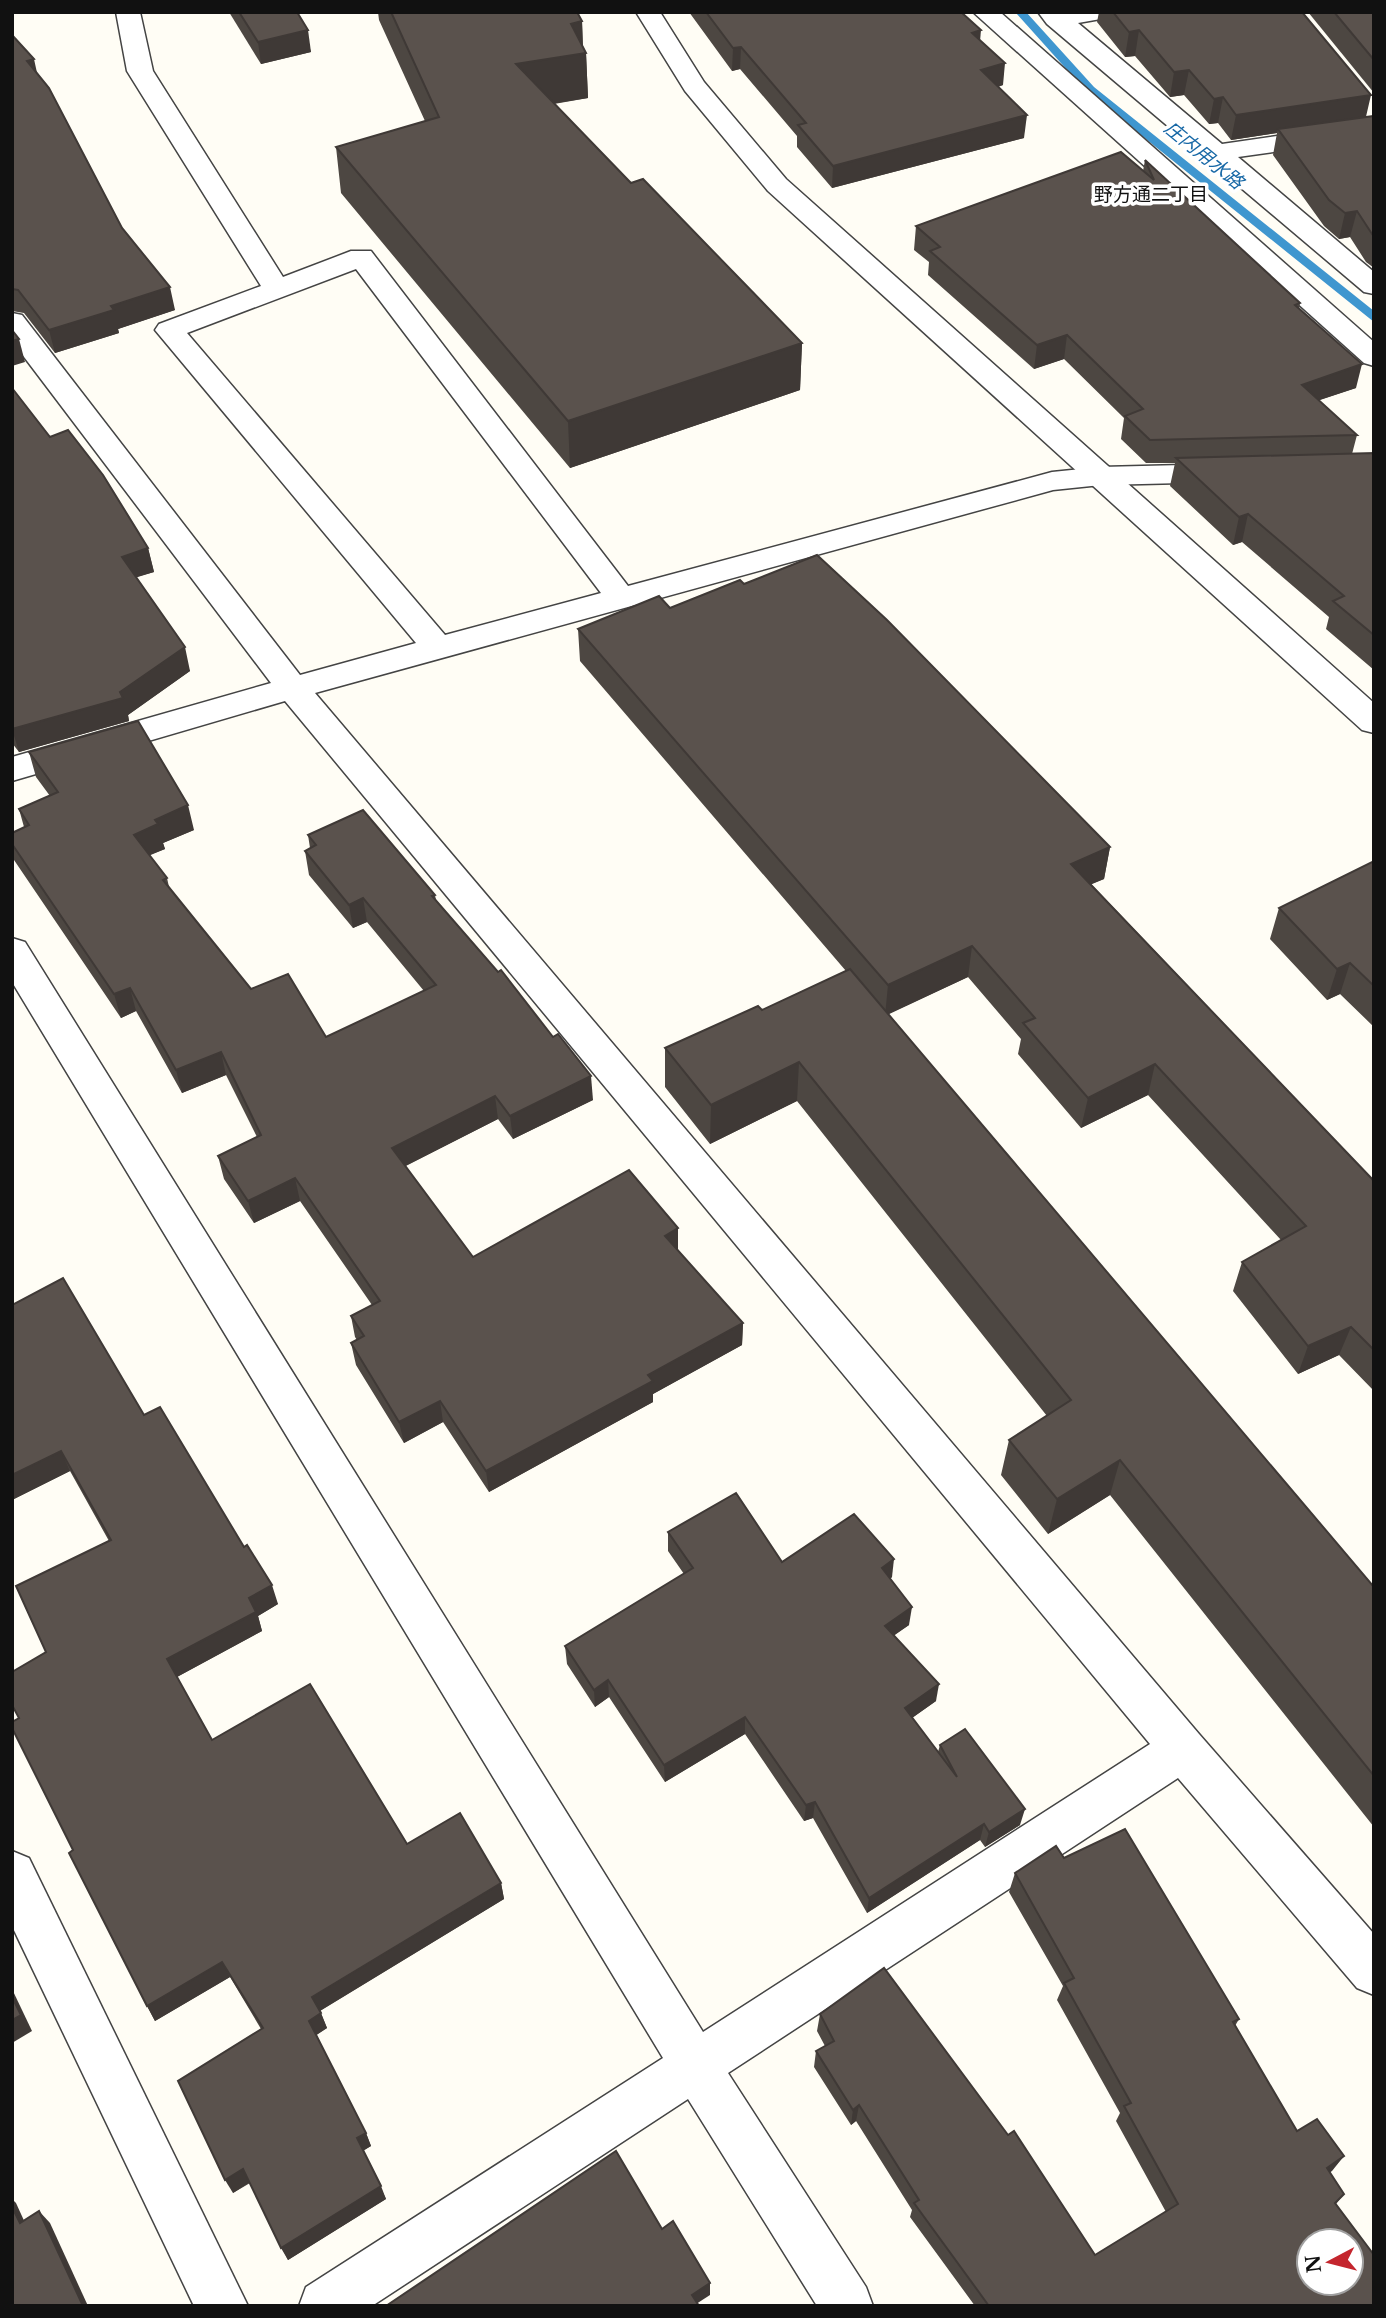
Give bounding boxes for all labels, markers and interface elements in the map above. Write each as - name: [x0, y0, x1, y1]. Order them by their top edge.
- water label: 庄内用水路: [1160, 116, 1250, 195]
- district label: 野方通二丁目: [1094, 183, 1208, 206]
- north arrow: [1295, 2227, 1365, 2297]
- text: N: [1301, 2254, 1326, 2274]

